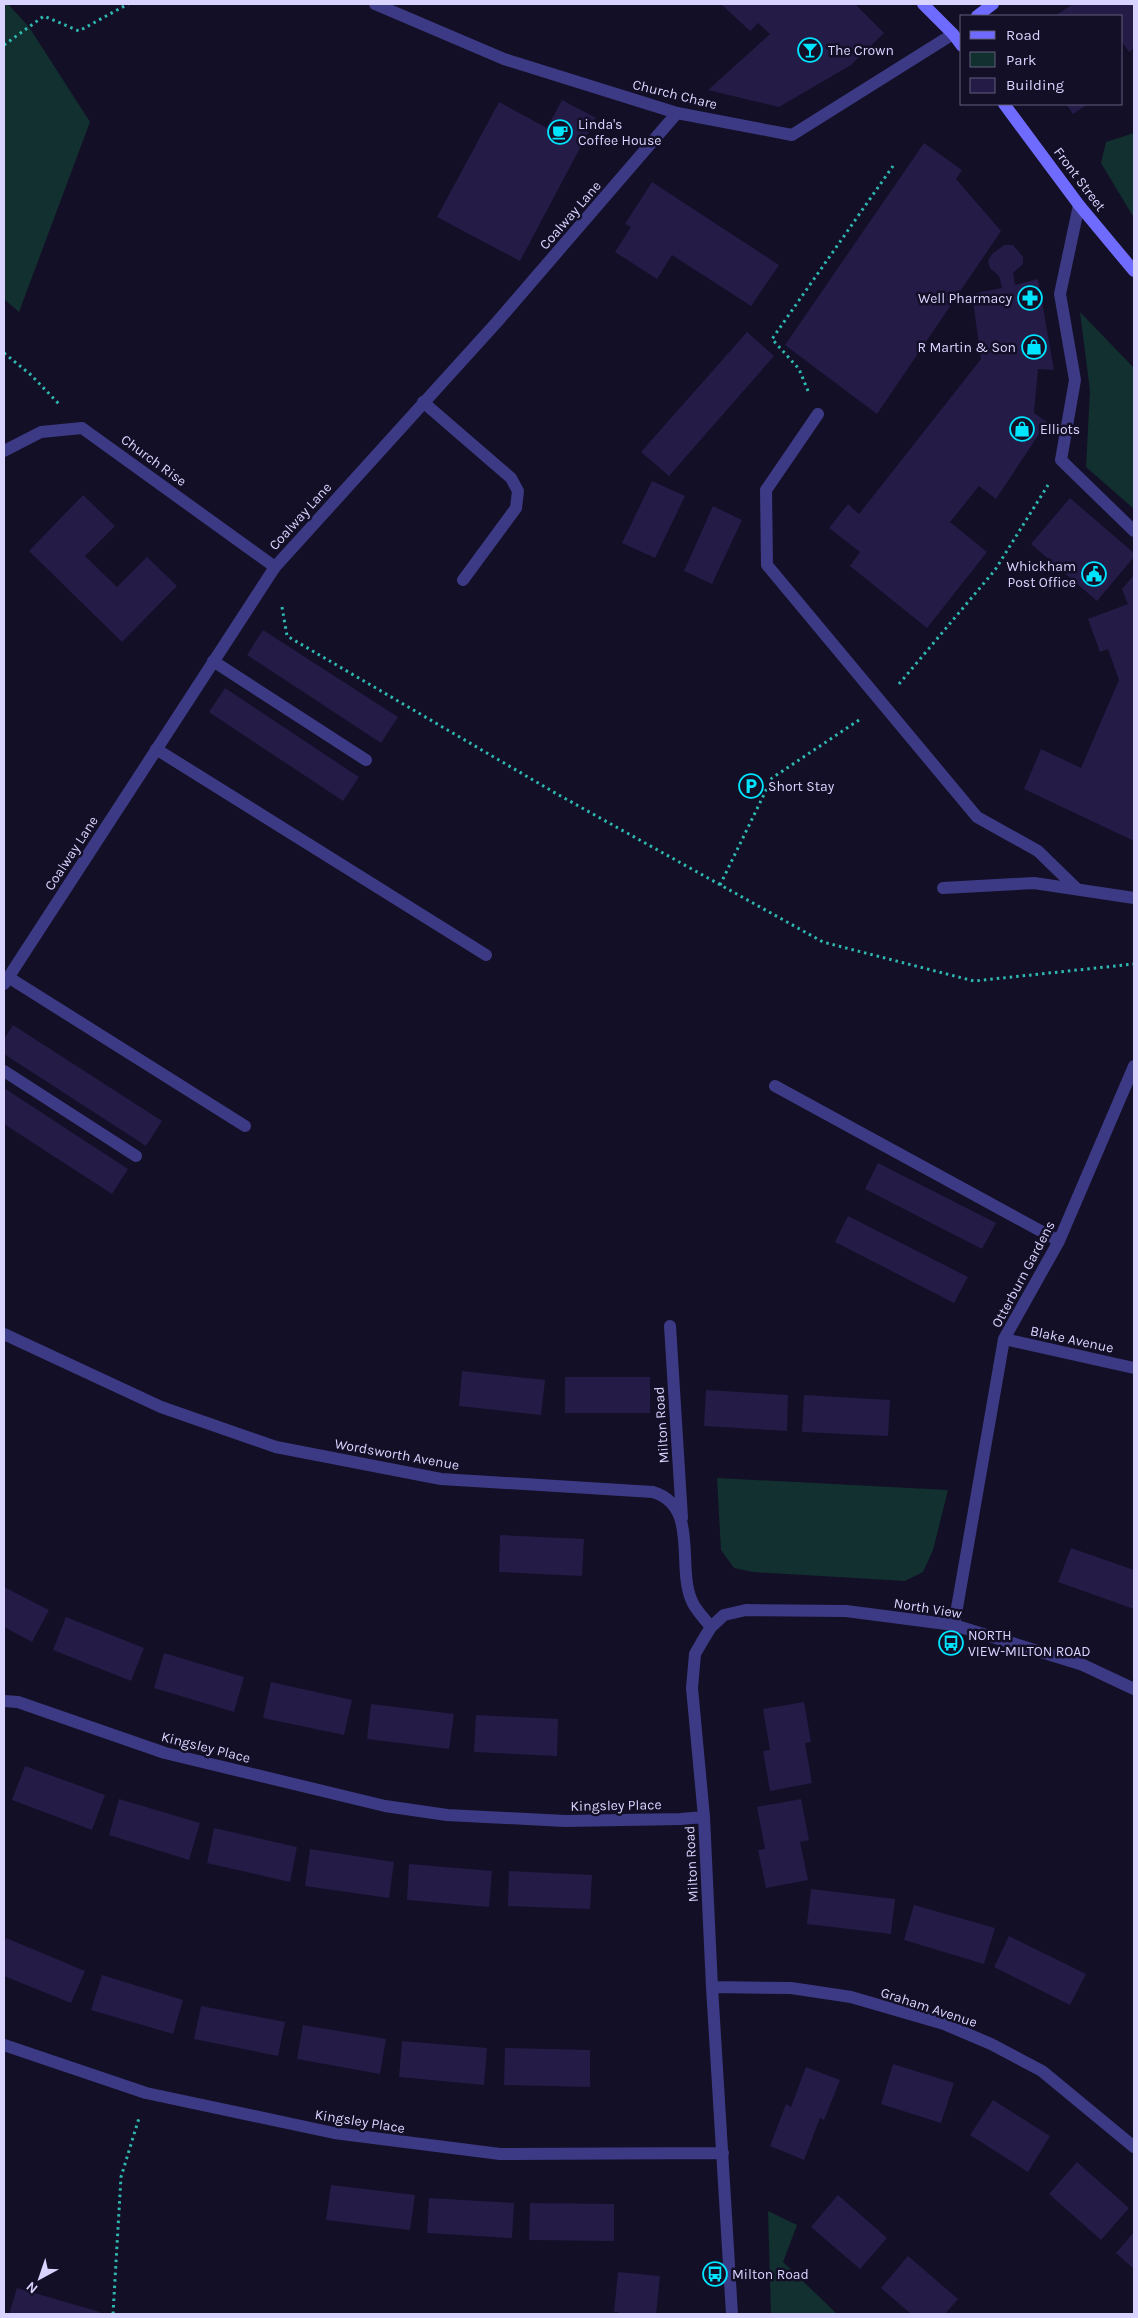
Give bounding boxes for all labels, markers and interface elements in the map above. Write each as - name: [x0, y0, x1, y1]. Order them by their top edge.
- legend: [960, 15, 1123, 105]
- text: Road: [1006, 26, 1041, 44]
- bar icon: The Crown: [797, 37, 823, 63]
- place label: The Crown: [828, 42, 894, 59]
- text: Park: [1006, 51, 1036, 69]
- street label: Church Chare: [631, 76, 719, 113]
- text: Building: [1006, 76, 1064, 94]
- place label: Linda's Coffee House: [578, 116, 662, 149]
- cafe icon: Linda's Coffee House: [547, 119, 573, 145]
- street label: Front Street: [1050, 144, 1109, 215]
- street label: Coalway Lane: [536, 178, 605, 253]
- pharmacy icon: Well Pharmacy: [1017, 285, 1043, 311]
- place label: Well Pharmacy: [918, 290, 1012, 307]
- shop icon: R Martin & Son: [1021, 334, 1047, 360]
- place label: R Martin & Son: [918, 339, 1016, 356]
- shop icon: Elliots: [1009, 416, 1035, 442]
- place label: Elliots: [1040, 421, 1080, 438]
- street label: Church Rise: [118, 431, 190, 490]
- street label: Coalway Lane: [265, 479, 335, 554]
- place label: Whickham Post Office: [1006, 558, 1076, 591]
- public building icon: Whickham Post Office: [1081, 561, 1107, 587]
- parking icon: Short Stay: [738, 773, 764, 799]
- place label: Short Stay: [768, 778, 835, 795]
- street label: Coalway Lane: [41, 813, 102, 894]
- street label: Otterburn Gardens: [988, 1218, 1059, 1331]
- street label: Blake Avenue: [1029, 1322, 1115, 1357]
- street label: Milton Road: [650, 1386, 673, 1464]
- street label: Wordsworth Avenue: [333, 1435, 461, 1474]
- street label: North View: [893, 1595, 963, 1622]
- place label: NORTH VIEW-MILTON ROAD: [968, 1627, 1091, 1660]
- bus stop icon: NORTH VIEW-MILTON ROAD: [938, 1630, 964, 1656]
- street label: Kingsley Place: [160, 1728, 252, 1767]
- street label: Kingsley Place: [570, 1796, 662, 1815]
- street label: Milton Road: [681, 1825, 702, 1903]
- street label: Graham Avenue: [878, 1984, 979, 2031]
- street label: Kingsley Place: [314, 2106, 406, 2137]
- north arrow: [15, 2253, 65, 2303]
- bus stop icon: Milton Road: [702, 2261, 728, 2287]
- place label: Milton Road: [732, 2266, 809, 2283]
- text: N: [23, 2278, 41, 2297]

